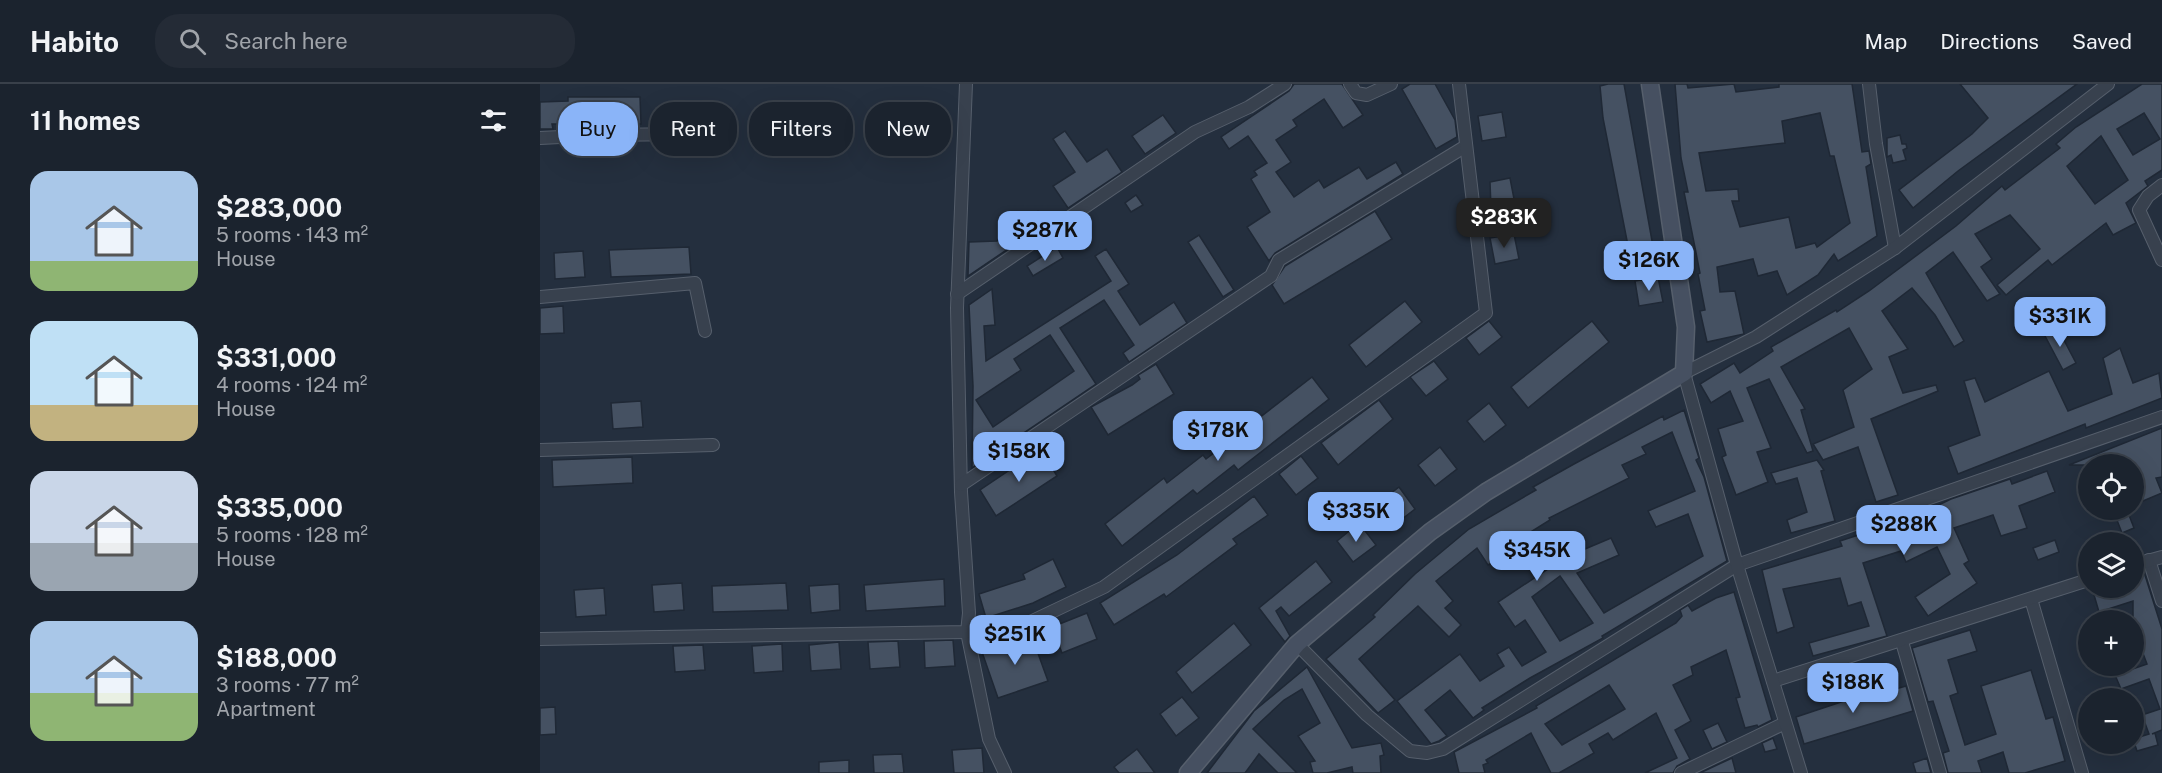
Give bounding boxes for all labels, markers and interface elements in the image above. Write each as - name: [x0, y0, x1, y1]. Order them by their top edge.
- search box: [155, 14, 575, 68]
- text: Habito: [30, 25, 119, 58]
- icon: search: [176, 25, 209, 58]
- text: Search here: [224, 28, 348, 54]
- text: Map: [1865, 29, 1907, 54]
- text: Directions: [1940, 29, 2039, 54]
- text: Saved: [2072, 29, 2132, 54]
- chip: Buy: [558, 102, 638, 156]
- chip: Rent: [650, 102, 737, 156]
- chip: Filters: [749, 102, 853, 156]
- chip: New: [865, 102, 951, 156]
- icon: filters: [477, 104, 510, 137]
- text: 11 homes: [30, 105, 140, 136]
- text: $283,000: [216, 192, 342, 223]
- icon: home: [78, 195, 150, 267]
- pin: $283K: [1462, 198, 1546, 249]
- text: $283K: [1470, 205, 1538, 229]
- pin: $287K: [1003, 211, 1087, 262]
- text: $287K: [1012, 218, 1078, 242]
- text: 5 rooms · 143 m²: [216, 223, 368, 247]
- pin: $126K: [1607, 241, 1691, 292]
- text: House: [216, 247, 276, 271]
- text: $126K: [1618, 248, 1680, 272]
- pin: $331K: [2018, 297, 2102, 348]
- text: $331K: [2028, 304, 2092, 328]
- text: $331,000: [216, 342, 337, 373]
- icon: home: [78, 345, 150, 417]
- text: 4 rooms · 124 m²: [216, 373, 367, 397]
- text: House: [216, 397, 276, 421]
- pin: $178K: [1176, 411, 1260, 462]
- text: $178K: [1187, 418, 1249, 442]
- pin: $158K: [977, 432, 1061, 483]
- text: $158K: [987, 439, 1051, 463]
- map controls: [2078, 454, 2144, 754]
- button: locate: [2078, 454, 2144, 520]
- text: $335,000: [216, 492, 343, 523]
- pin: $335K: [1314, 492, 1398, 543]
- icon: home: [78, 495, 150, 567]
- text: $335K: [1322, 499, 1390, 523]
- pin: $288K: [1862, 505, 1946, 556]
- text: $288K: [1870, 512, 1938, 536]
- text: 5 rooms · 128 m²: [216, 523, 368, 547]
- pin: $345K: [1495, 531, 1579, 582]
- button: layers: [2078, 532, 2144, 598]
- text: $345K: [1503, 538, 1571, 562]
- text: House: [216, 547, 276, 571]
- button: +: [2078, 610, 2144, 676]
- pin: $251K: [973, 615, 1057, 666]
- text: $251K: [984, 622, 1046, 646]
- text: $188,000: [216, 642, 337, 673]
- icon: home: [78, 645, 150, 717]
- pin: $188K: [1811, 663, 1895, 714]
- text: $188K: [1821, 670, 1885, 694]
- text: 3 rooms · 77 m²: [216, 673, 359, 697]
- button: −: [2078, 688, 2144, 754]
- text: Apartment: [216, 697, 316, 721]

